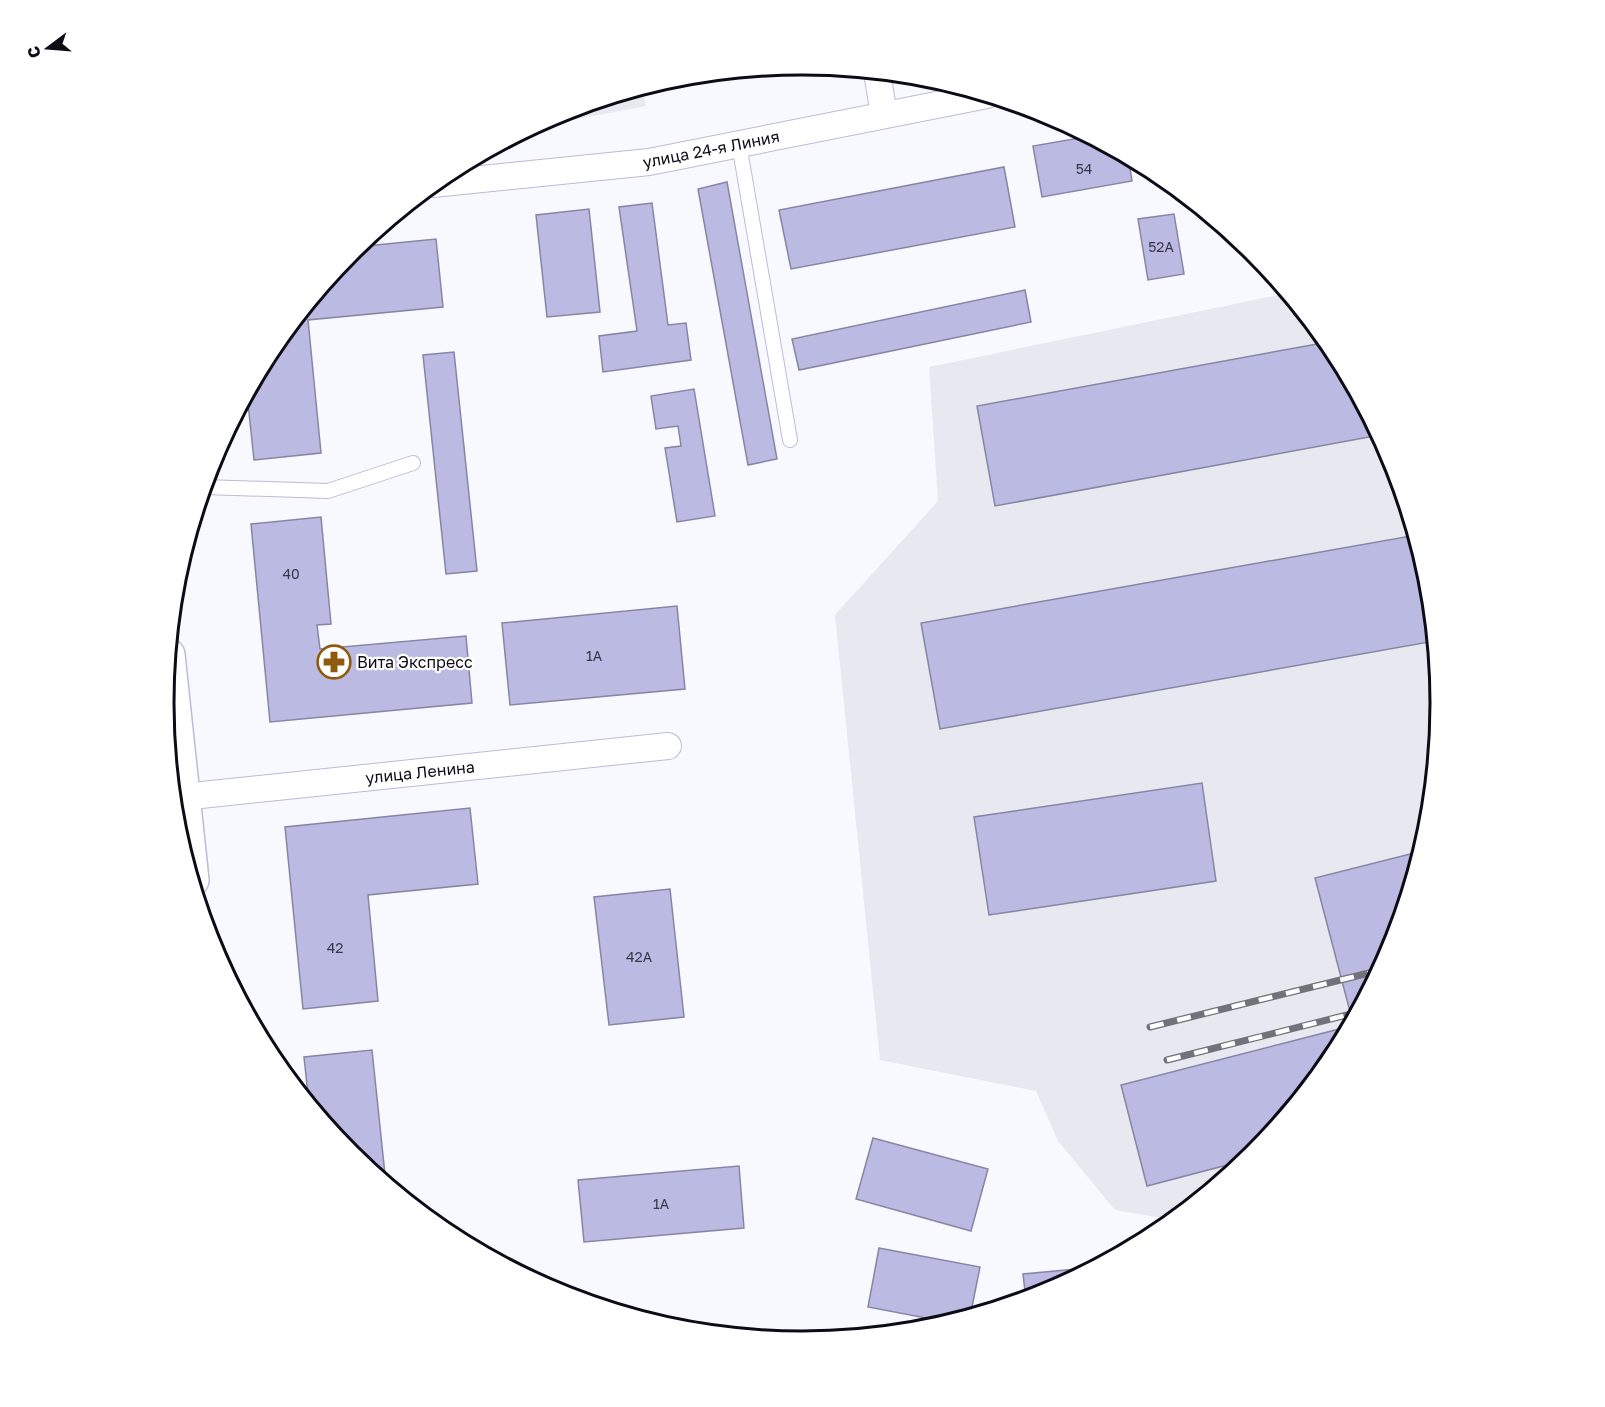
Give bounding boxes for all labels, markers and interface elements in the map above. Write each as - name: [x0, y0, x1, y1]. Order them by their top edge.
- north arrow: [18, 18, 78, 78]
- text: С: [22, 44, 45, 60]
- street label: улица 24-я Линия: [641, 126, 781, 172]
- house number: 54: [1076, 160, 1092, 177]
- house number: 52А: [1148, 238, 1174, 255]
- house number: 40: [282, 565, 300, 582]
- pharmacy icon: Вита Экспресс: [316, 644, 352, 680]
- house number: 1А: [586, 647, 603, 664]
- place label: Вита Экспресс: [357, 652, 473, 672]
- street label: улица Ленина: [364, 756, 476, 788]
- house number: 42: [327, 939, 343, 956]
- house number: 42А: [626, 948, 653, 965]
- house number: 1А: [653, 1195, 670, 1212]

